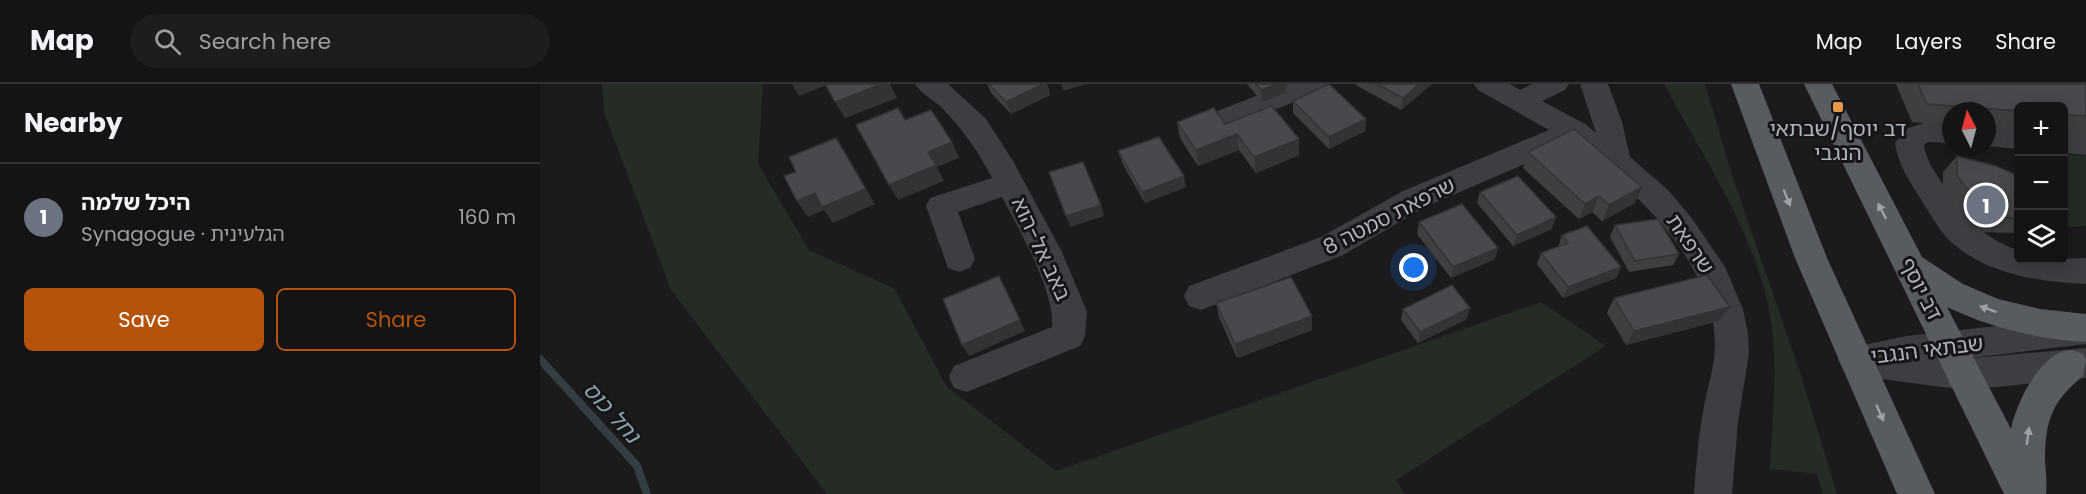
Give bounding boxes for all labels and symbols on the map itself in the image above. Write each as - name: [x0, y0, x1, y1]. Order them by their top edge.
- marker: דב יוסף/שבתאי הנגבי: [1831, 100, 1845, 114]
- north arrow: [1942, 102, 1996, 156]
- place label: דב יוסף/שבתאי הנגבי: [1770, 114, 1906, 167]
- street label: שרפאת סמטה 8: [1318, 170, 1460, 261]
- pin: 1: [1966, 182, 2006, 228]
- one-way arrow: [1782, 189, 1792, 207]
- street label: באב אל-הוא: [1005, 192, 1078, 305]
- one-way arrow: [1877, 203, 1887, 220]
- street label: שרפאת: [1660, 208, 1721, 279]
- your location: [1399, 253, 1428, 282]
- street label: דב יוסף: [1893, 253, 1949, 325]
- one-way arrow: [1979, 303, 1997, 313]
- street label: שבתאי הנגבי: [1869, 328, 1985, 371]
- water label: נחל כוס: [576, 375, 649, 451]
- one-way arrow: [1875, 404, 1884, 421]
- one-way arrow: [2023, 426, 2032, 445]

